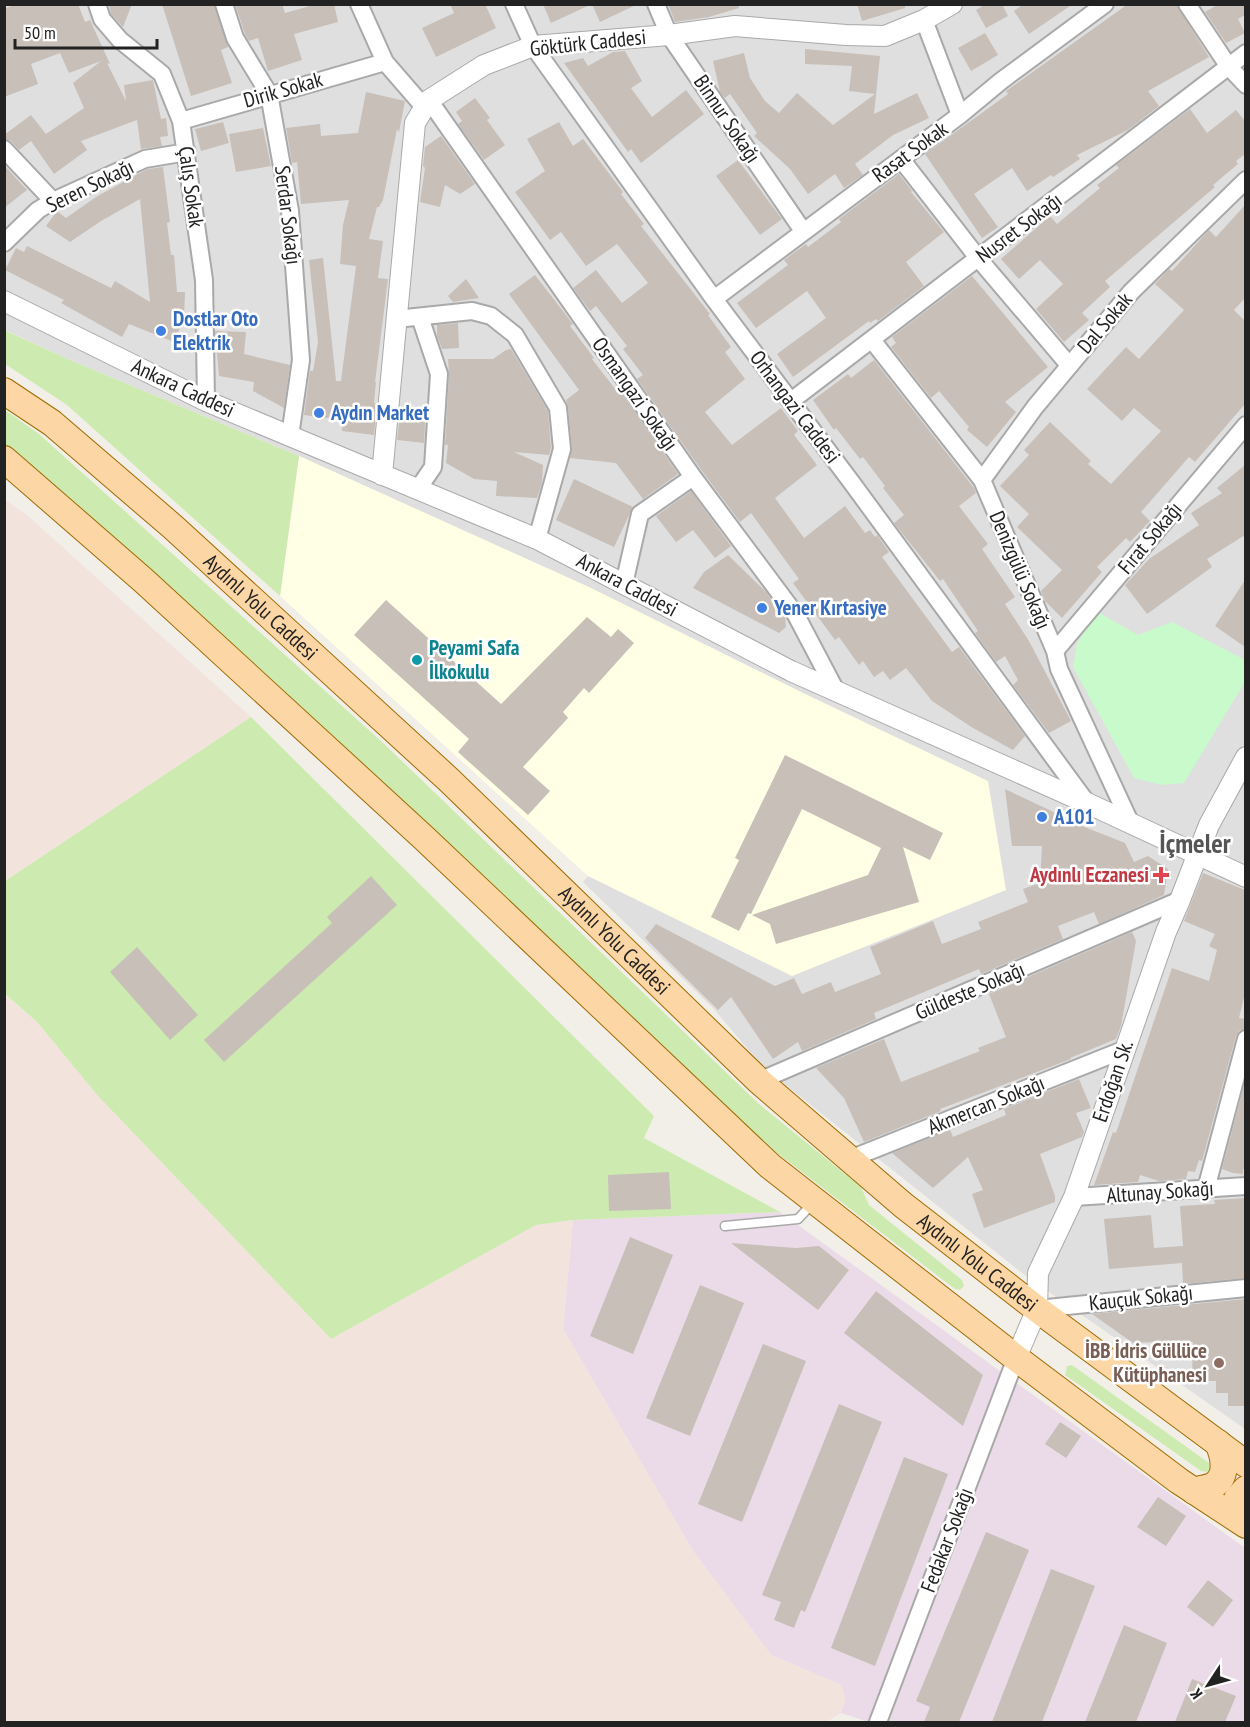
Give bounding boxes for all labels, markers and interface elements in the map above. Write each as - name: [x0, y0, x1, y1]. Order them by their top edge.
- scale bar: [15, 12, 158, 50]
- text: 50 m: [24, 21, 56, 44]
- street label: Göktürk Caddesi: [529, 23, 647, 62]
- street label: Dirik Sokak: [240, 65, 325, 114]
- street label: Binnur Sokağı: [688, 70, 767, 168]
- street label: Rasat Sokak: [867, 115, 953, 188]
- street label: Çalış Sokak: [172, 145, 211, 229]
- street label: Seren Sokağı: [42, 153, 138, 218]
- street label: Serdar Sokağı: [269, 164, 308, 266]
- street label: Nusret Sokağı: [970, 187, 1067, 269]
- street label: Dal Sokak: [1071, 287, 1138, 359]
- place label: Dostlar Oto Elektrik: [173, 305, 258, 356]
- marker: Dostlar Oto Elektrik: [154, 324, 168, 338]
- street label: Osmangazi Sokağı: [586, 332, 684, 456]
- street label: Orhangazi Caddesi: [744, 345, 847, 469]
- street label: Ankara Caddesi: [127, 352, 239, 423]
- place label: Aydın Market: [330, 399, 429, 426]
- marker: Aydın Market: [312, 406, 326, 420]
- street label: Fırat Sokağı: [1112, 496, 1188, 579]
- street label: Denizgülü Sokağı: [983, 507, 1057, 633]
- street label: Ankara Caddesi: [572, 547, 682, 622]
- street label: Aydınlı Yolu Caddesi: [198, 548, 324, 666]
- place label: Yener Kırtasiye: [773, 594, 887, 621]
- marker: Yener Kırtasiye: [755, 601, 769, 615]
- place label: Peyami Safa İlkokulu: [429, 634, 520, 685]
- marker: Peyami Safa İlkokulu: [410, 653, 424, 667]
- place label: A101: [1053, 803, 1095, 830]
- marker: A101: [1035, 810, 1049, 824]
- district label: İçmeler: [1159, 826, 1231, 860]
- place label: Aydınlı Eczanesi: [1029, 861, 1149, 888]
- marker: Aydınlı Eczanesi: [1154, 868, 1168, 882]
- street label: Aydınlı Yolu Caddesi: [553, 880, 676, 1000]
- street label: Güldeste Sokağı: [911, 955, 1029, 1026]
- street label: Erdoğan Sk.: [1086, 1036, 1139, 1125]
- street label: Akmercan Sokağı: [923, 1069, 1048, 1140]
- street label: Altunay Sokağı: [1105, 1174, 1214, 1209]
- street label: Aydınlı Yolu Caddesi: [912, 1207, 1043, 1318]
- street label: Kauçuk Sokağı: [1088, 1279, 1194, 1316]
- place label: İBB İdris Güllüce Kütüphanesi: [1085, 1337, 1207, 1388]
- marker: İBB İdris Güllüce Kütüphanesi: [1212, 1356, 1226, 1370]
- street label: Fedakar Sokağı: [914, 1484, 979, 1596]
- north arrow: [1178, 1655, 1238, 1715]
- text: K: [1185, 1684, 1206, 1703]

